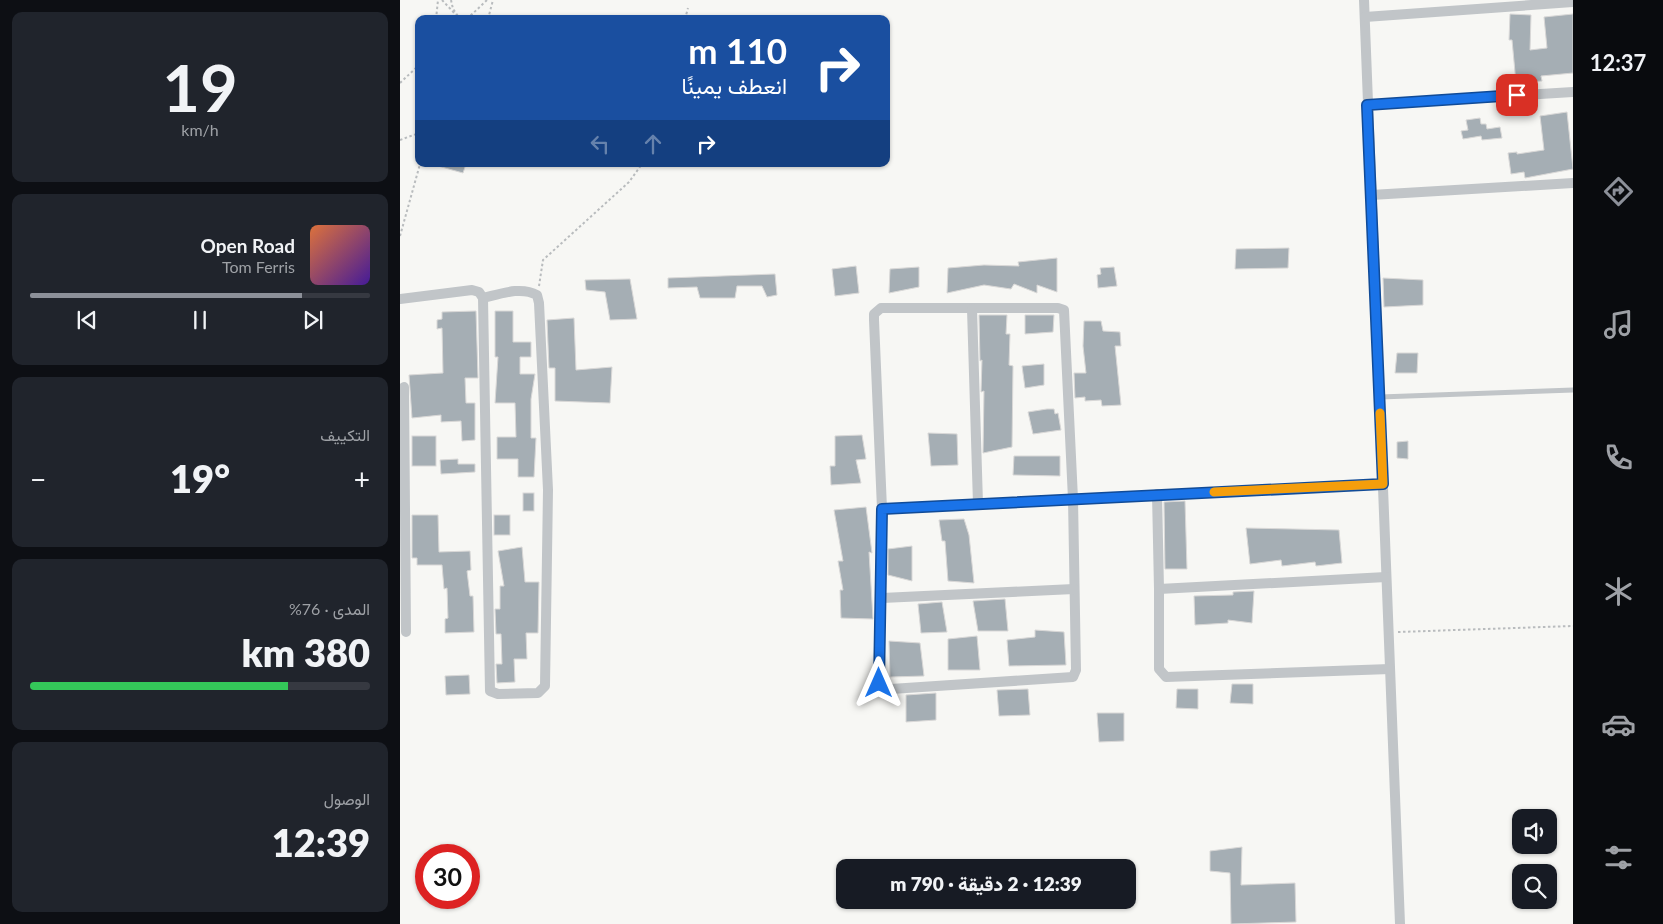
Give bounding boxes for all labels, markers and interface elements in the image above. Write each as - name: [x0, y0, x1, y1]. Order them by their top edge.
- text: 110 m: [688, 29, 787, 71]
- icon: right: [805, 35, 870, 100]
- text: 19: [162, 48, 238, 126]
- text: 12:37: [1590, 49, 1646, 76]
- text: انعطف يمينًا: [681, 72, 787, 99]
- pin: [1496, 74, 1538, 116]
- icon: arrive: [1503, 81, 1531, 109]
- text: km/h: [181, 120, 219, 139]
- icon: left: [586, 130, 614, 158]
- icon: ahead: [639, 130, 667, 158]
- icon: right: [692, 130, 720, 158]
- icon: directions: [1601, 174, 1636, 209]
- text: Open Road: [201, 234, 295, 257]
- text: Tom Ferris: [222, 257, 295, 276]
- icon: previous: [73, 306, 101, 334]
- icon: pause: [186, 306, 214, 334]
- icon: next: [299, 306, 327, 334]
- icon: music: [1601, 307, 1636, 342]
- text: التكييف: [320, 425, 370, 444]
- icon: phone: [1601, 440, 1636, 475]
- text: 19°: [170, 455, 230, 501]
- text: −: [30, 462, 46, 496]
- text: +: [354, 462, 370, 496]
- icon: climate: [1601, 574, 1636, 609]
- text: المدى · 76%: [289, 599, 370, 618]
- text: 380 km: [242, 629, 370, 675]
- position arrow: [852, 656, 904, 708]
- icon: car: [1601, 707, 1636, 742]
- text: الوصول: [324, 789, 370, 808]
- map controls: [1512, 809, 1557, 909]
- button: sound: [1512, 809, 1557, 854]
- text: 12:39: [272, 819, 370, 865]
- icon: filters: [1601, 840, 1636, 875]
- speed limit sign: 30: [415, 844, 480, 909]
- button: search: [1512, 864, 1557, 909]
- text: 12:39 · 2 دقيقة · 790 m: [890, 872, 1082, 895]

